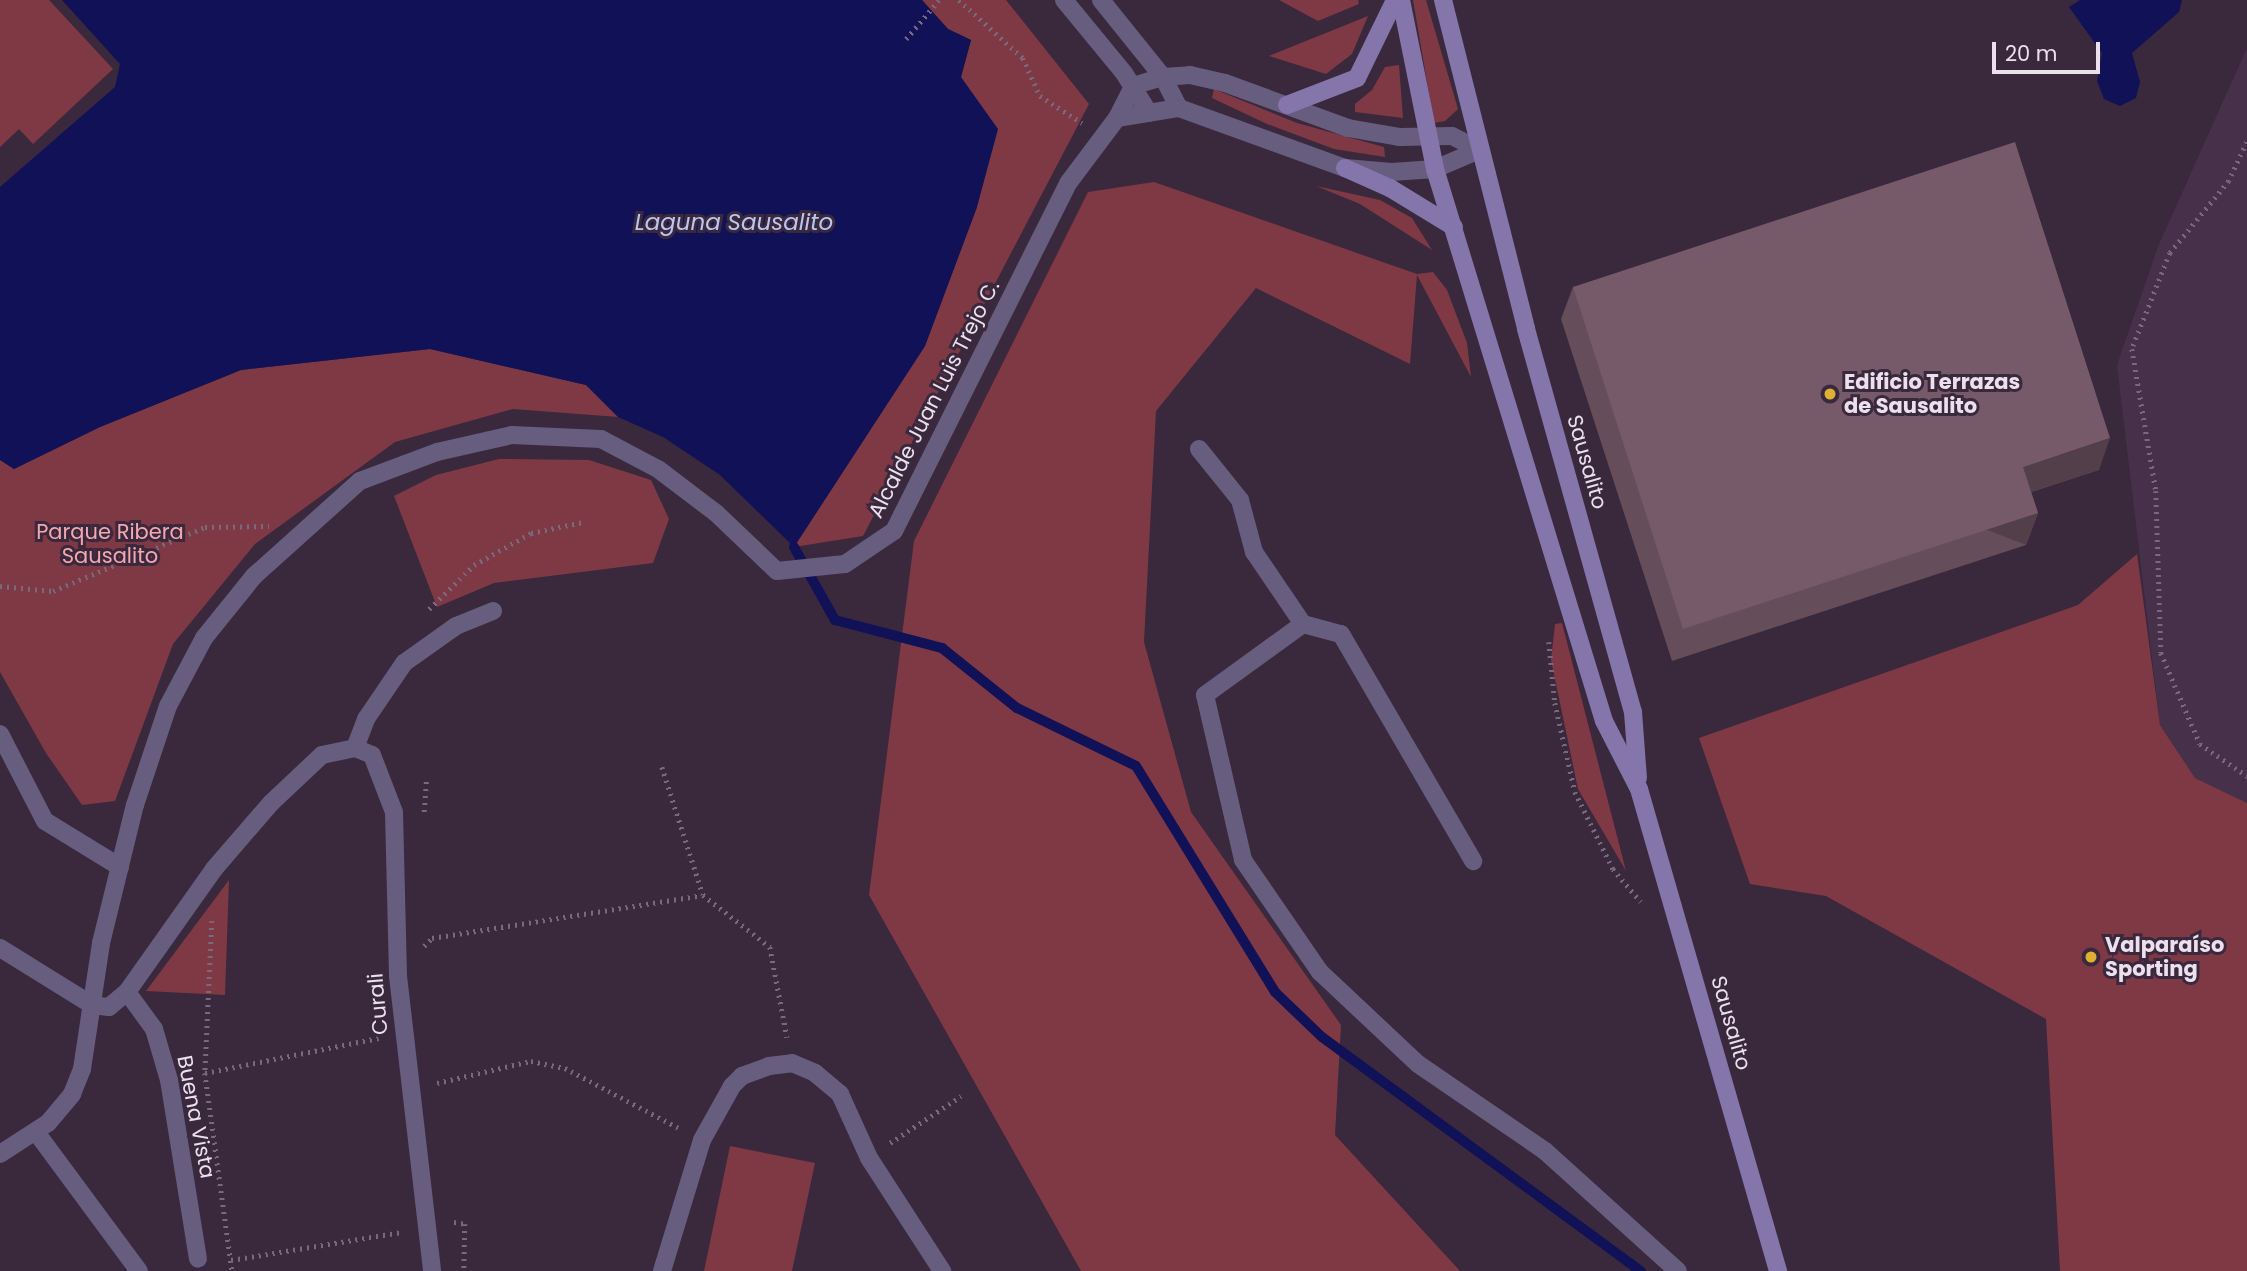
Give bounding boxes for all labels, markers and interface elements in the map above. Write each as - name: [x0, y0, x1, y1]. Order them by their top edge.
- scale bar: [1995, 28, 2104, 72]
- text: 20 m: [2005, 39, 2058, 68]
- water label: Laguna Sausalito: [635, 208, 833, 236]
- street label: Alcalde Juan Luis Trejo C.: [863, 276, 1005, 522]
- place label: Edificio Terrazas de Sausalito: [1844, 369, 2020, 419]
- marker: Edificio Terrazas de Sausalito: [1822, 386, 1838, 402]
- street label: Sausalito: [1562, 412, 1612, 512]
- park label: Parque Ribera Sausalito: [36, 519, 184, 569]
- place label: Valparaíso Sporting: [2105, 932, 2224, 982]
- marker: Valparaíso Sporting: [2083, 949, 2099, 965]
- street label: Curali: [363, 972, 393, 1036]
- street label: Sausalito: [1706, 973, 1756, 1073]
- street label: Buena Vista: [172, 1053, 220, 1181]

